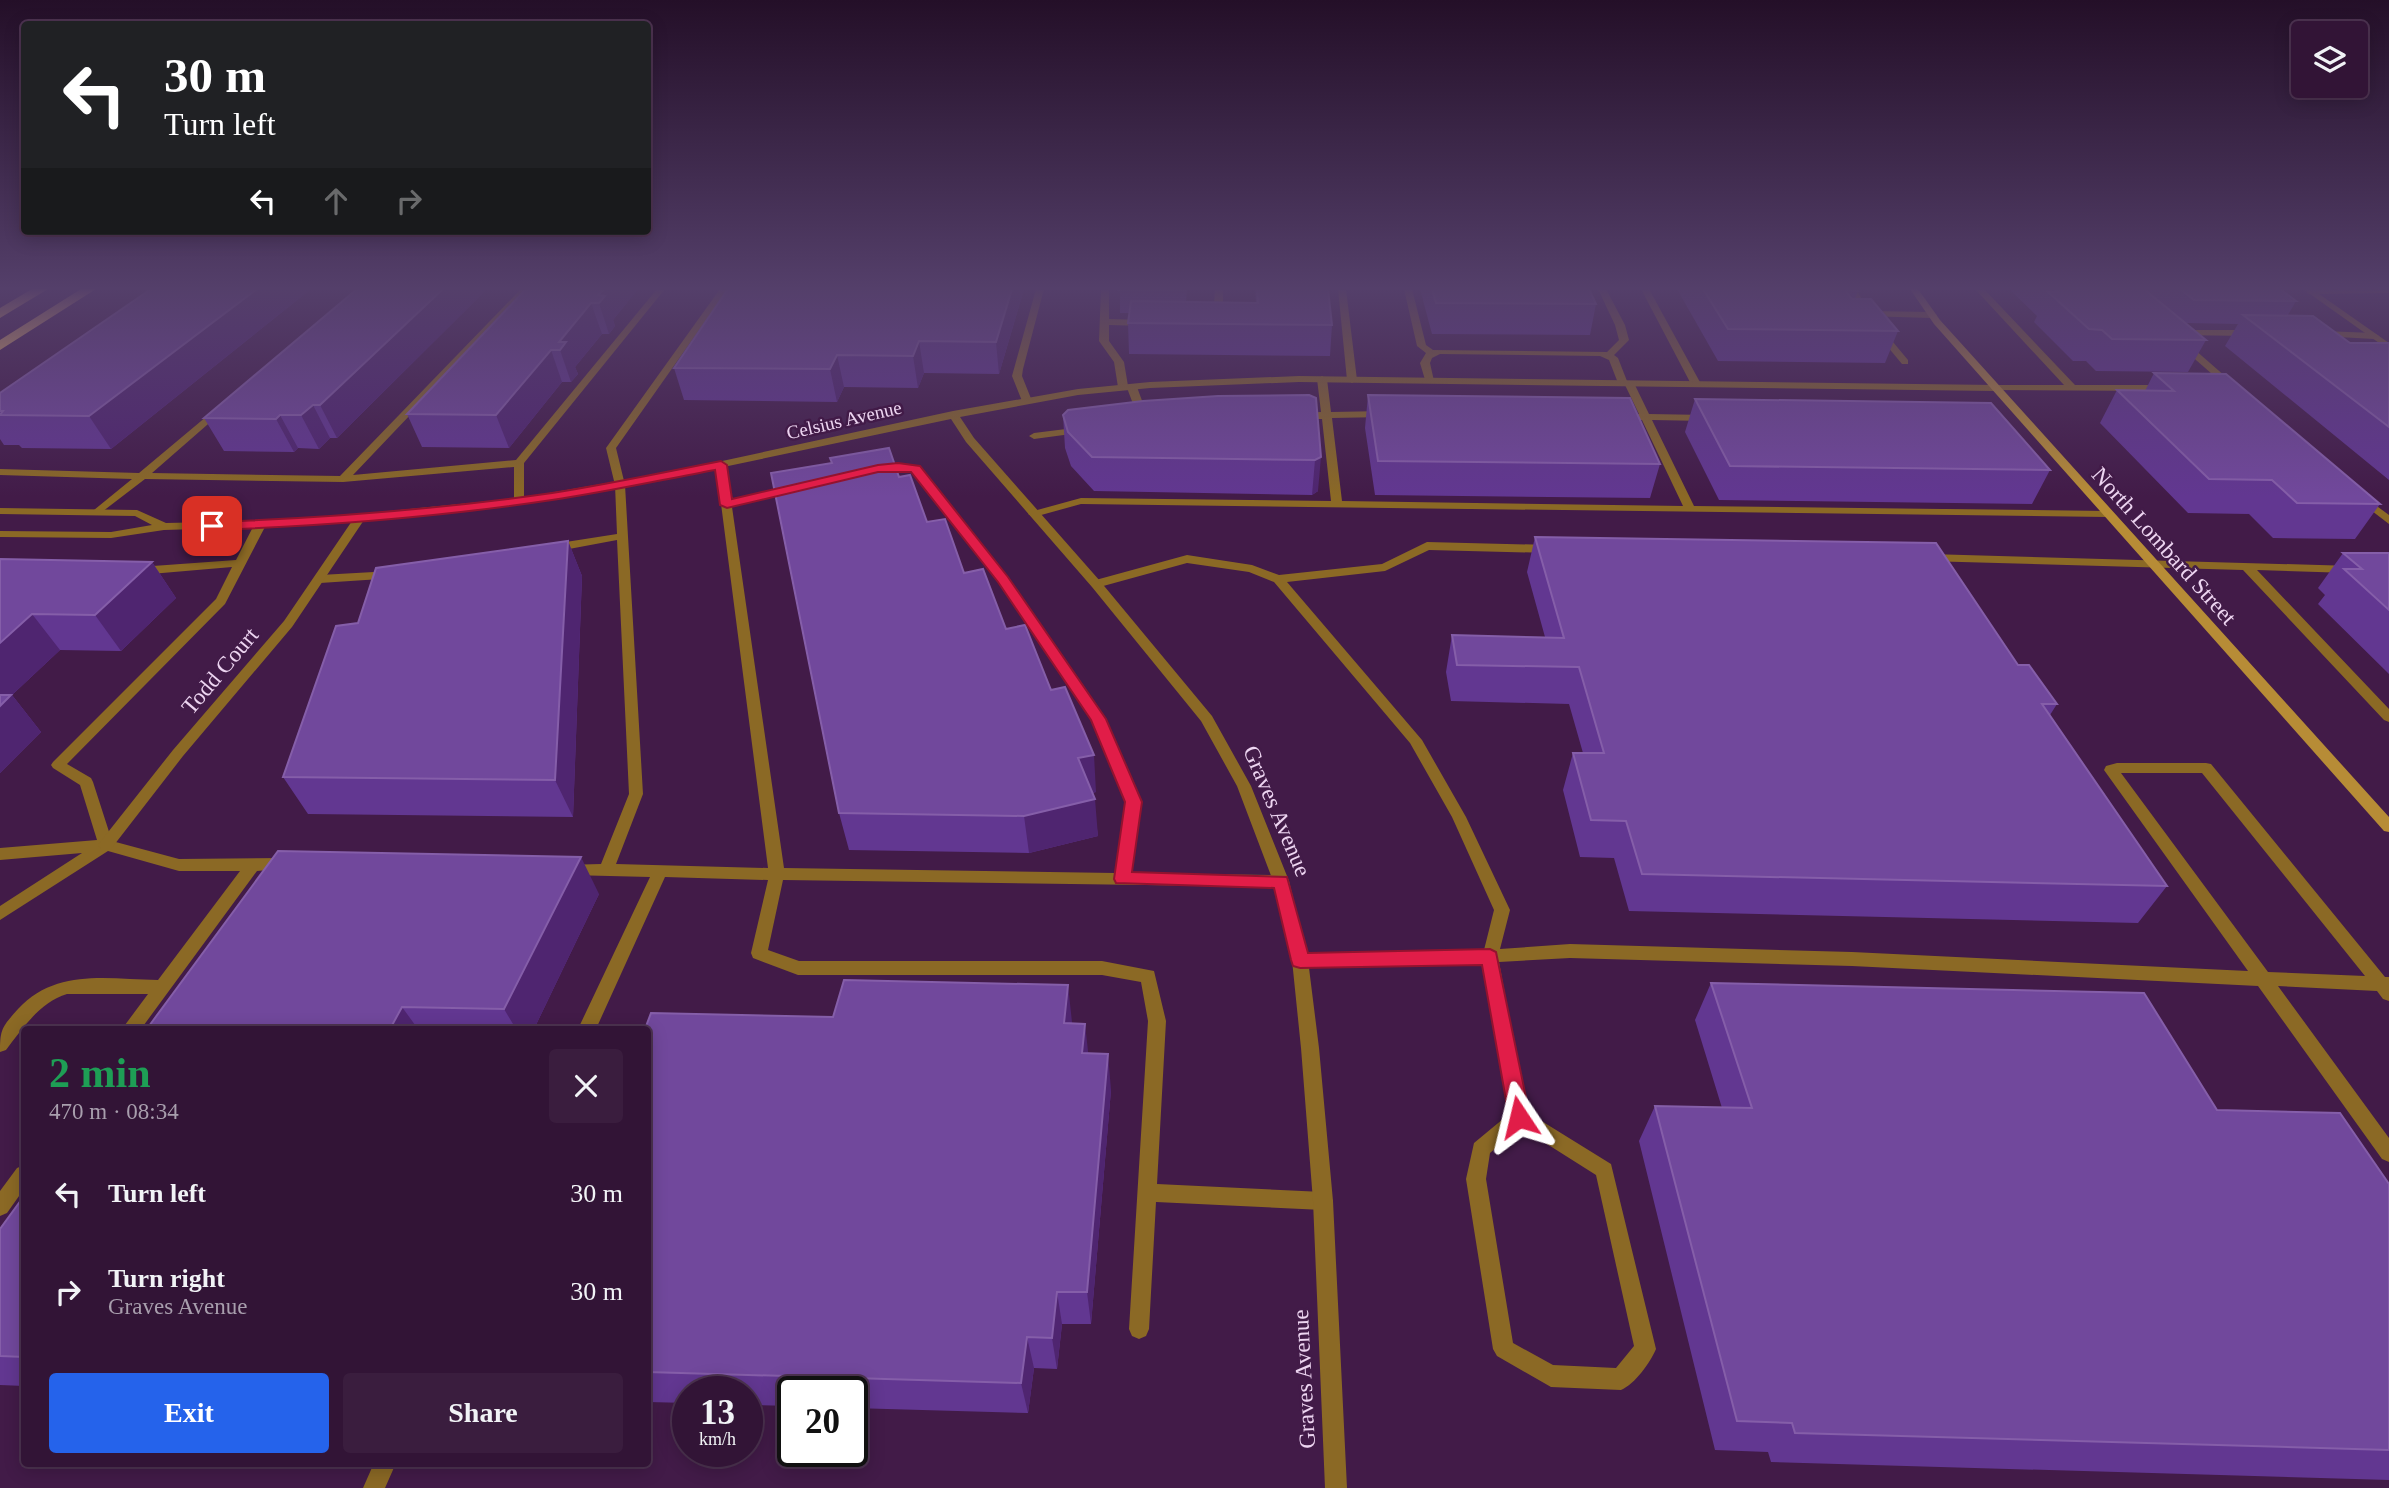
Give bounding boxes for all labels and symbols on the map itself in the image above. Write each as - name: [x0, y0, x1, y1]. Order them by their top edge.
- street label: Celsius Avenue: [784, 397, 904, 443]
- street label: North Lombard Street: [2087, 462, 2242, 630]
- pin: [182, 496, 242, 556]
- street label: Todd Court: [177, 622, 264, 719]
- street label: Graves Avenue: [1238, 742, 1316, 880]
- position arrow: [1482, 1080, 1556, 1154]
- street label: Graves Avenue: [1288, 1309, 1320, 1449]
- speed limit sign: 20: [777, 1376, 868, 1467]

